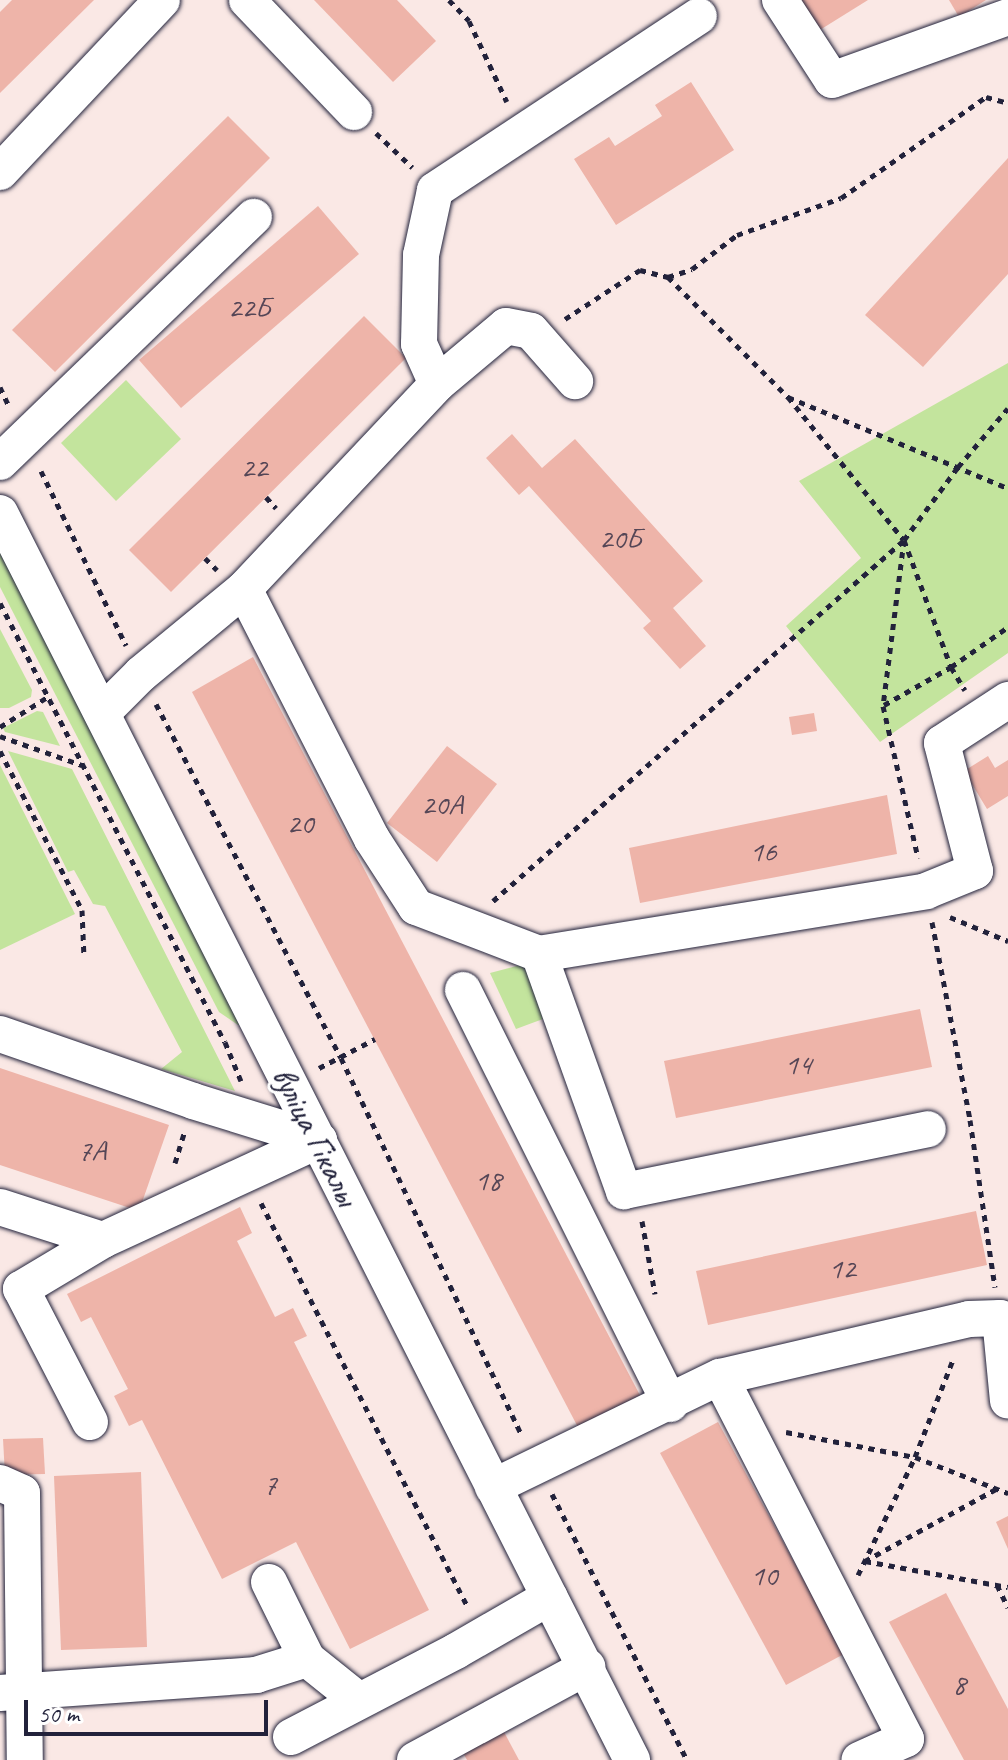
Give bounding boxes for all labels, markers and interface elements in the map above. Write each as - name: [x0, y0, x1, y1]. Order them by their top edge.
- house number: 22Б: [228, 289, 270, 325]
- house number: 22: [241, 449, 267, 485]
- house number: 20Б: [599, 520, 641, 556]
- house number: 20А: [421, 786, 463, 822]
- house number: 20: [287, 805, 313, 841]
- house number: 16: [750, 833, 776, 869]
- house number: 14: [785, 1046, 811, 1082]
- street label: вуліца Гікалы: [264, 1060, 368, 1212]
- house number: 7А: [78, 1132, 106, 1168]
- house number: 18: [475, 1162, 501, 1198]
- house number: 12: [829, 1250, 855, 1286]
- house number: 7: [263, 1466, 277, 1502]
- house number: 10: [751, 1557, 777, 1593]
- house number: 8: [952, 1666, 966, 1702]
- scale bar: [28, 1684, 272, 1734]
- text: 50 m: [38, 1699, 79, 1729]

